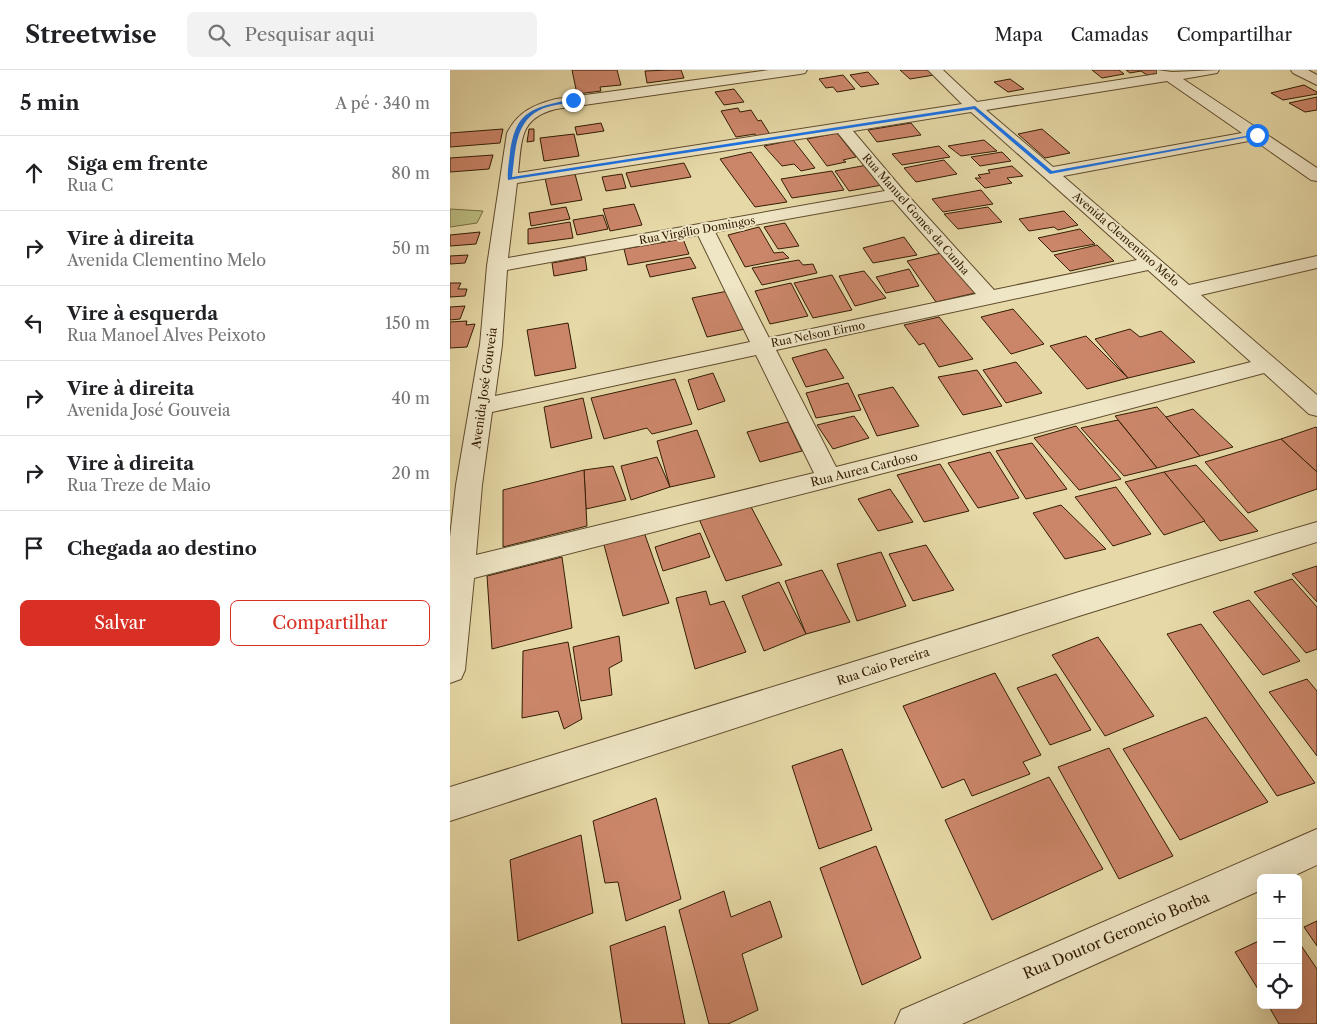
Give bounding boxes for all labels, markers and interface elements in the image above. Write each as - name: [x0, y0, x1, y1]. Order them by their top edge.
- search box: [187, 12, 537, 57]
- text: Streetwise: [25, 20, 157, 49]
- icon: search: [205, 21, 233, 49]
- text: Pesquisar aqui: [245, 23, 375, 46]
- text: Mapa: [995, 24, 1043, 46]
- text: Camadas: [1071, 24, 1149, 46]
- text: Compartilhar: [1177, 24, 1292, 46]
- route end: [562, 89, 585, 112]
- text: 5 min: [20, 90, 80, 115]
- text: A pé · 340 m: [335, 93, 430, 113]
- route start: [1246, 124, 1269, 147]
- street label: Rua Manuel Gomes da Cunha: [859, 150, 973, 278]
- text: Siga em frente: [67, 152, 208, 175]
- icon: ahead: [20, 159, 48, 187]
- text: 80 m: [391, 163, 430, 183]
- text: Rua C: [67, 175, 113, 195]
- street label: Avenida Clementino Melo: [1069, 188, 1182, 289]
- street label: Rua Virgilio Domingos: [638, 213, 756, 247]
- text: Vire à direita: [67, 227, 194, 250]
- icon: right: [20, 234, 48, 262]
- text: 50 m: [392, 238, 430, 258]
- text: Avenida Clementino Melo: [67, 250, 266, 270]
- text: Vire à esquerda: [67, 302, 218, 325]
- icon: left: [20, 309, 48, 337]
- text: 150 m: [385, 313, 430, 333]
- street label: Rua Nelson Eirmo: [770, 318, 866, 350]
- text: Rua Manoel Alves Peixoto: [67, 325, 266, 345]
- street label: Avenida José Gouveia: [468, 326, 500, 451]
- text: Vire à direita: [67, 377, 194, 400]
- icon: right: [20, 384, 48, 412]
- text: 40 m: [391, 388, 430, 408]
- text: Avenida José Gouveia: [67, 400, 231, 420]
- street label: Rua Aurea Cardoso: [809, 448, 919, 490]
- text: Vire à direita: [67, 452, 194, 475]
- icon: right: [20, 459, 48, 487]
- text: 20 m: [391, 463, 430, 483]
- text: Rua Treze de Maio: [67, 475, 211, 495]
- icon: arrive: [20, 534, 48, 562]
- text: Chegada ao destino: [67, 537, 257, 560]
- button: Salvar: [20, 600, 220, 646]
- button: Compartilhar: [230, 600, 430, 646]
- street label: Rua Caio Pereira: [835, 644, 932, 688]
- map controls: [1257, 874, 1302, 1009]
- button: +: [1257, 874, 1302, 919]
- street label: Rua Doutor Geroncio Borba: [1020, 887, 1212, 983]
- button: −: [1257, 919, 1302, 964]
- button: locate: [1257, 964, 1302, 1009]

